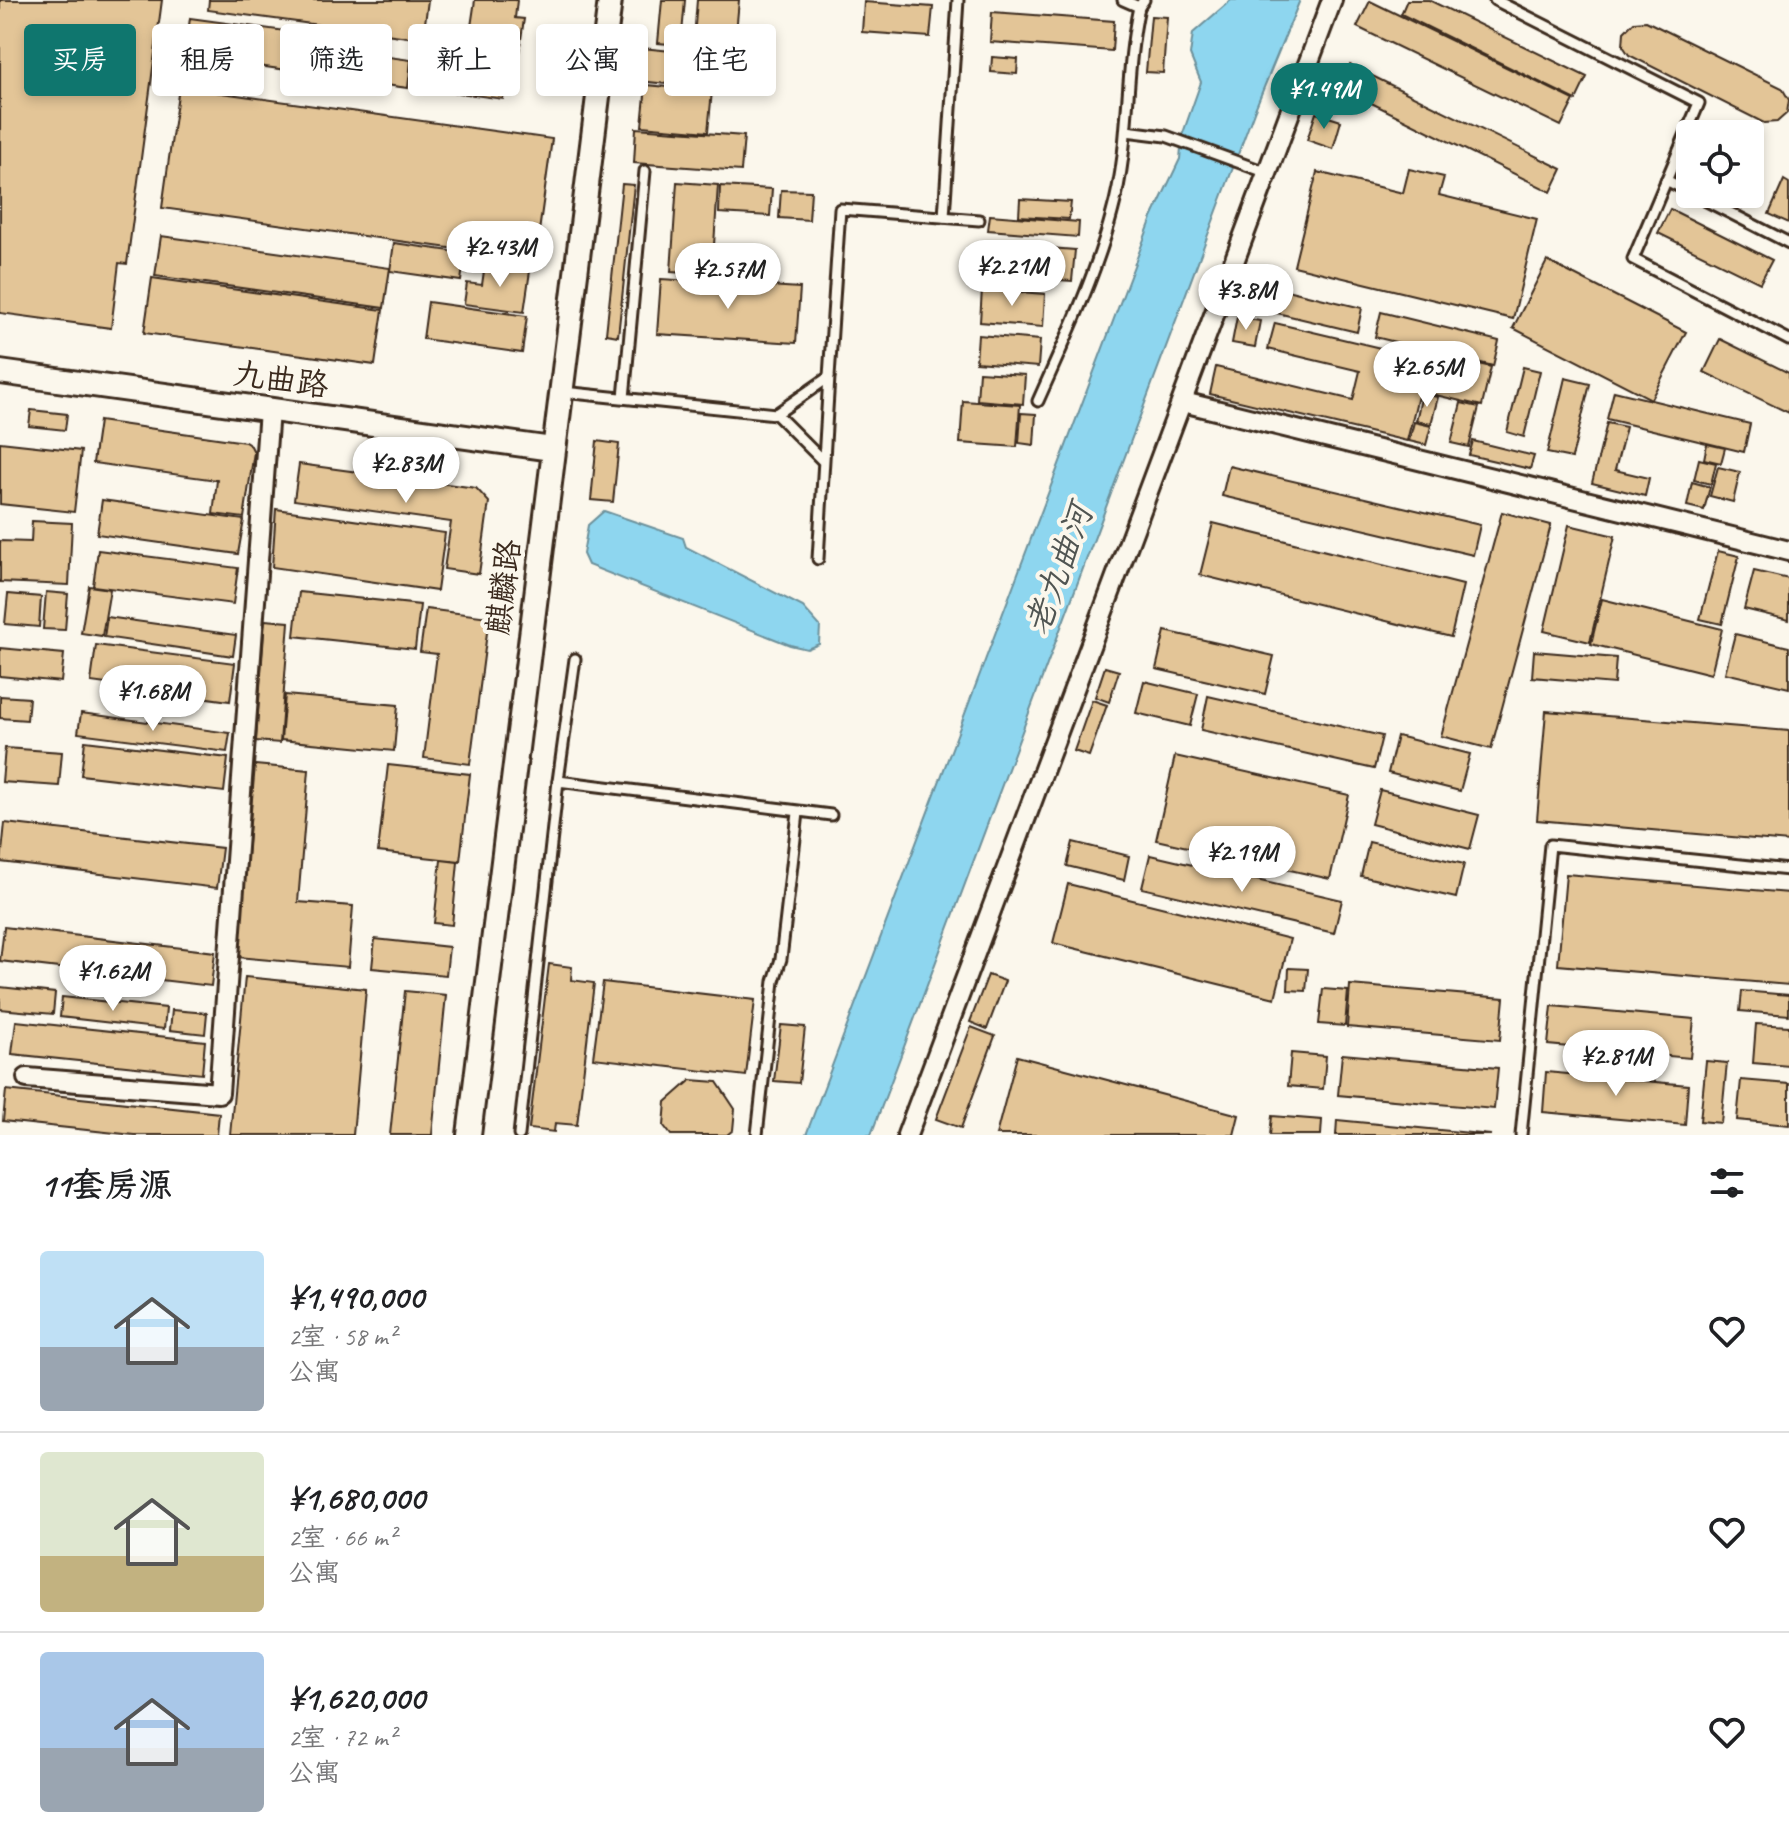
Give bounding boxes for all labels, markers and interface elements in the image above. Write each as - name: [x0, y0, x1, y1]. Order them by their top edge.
- chip: 买房: [24, 24, 136, 96]
- chip: 租房: [152, 24, 264, 96]
- chip: 筛选: [280, 24, 392, 96]
- chip: 新上: [408, 24, 520, 96]
- chip: 公寓: [536, 24, 648, 96]
- chip: 住宅: [664, 24, 776, 96]
- pin: ¥1.49M: [1259, 63, 1389, 131]
- text: ¥1.49M: [1289, 72, 1359, 105]
- map controls: [1676, 120, 1764, 208]
- button: locate: [1676, 120, 1764, 208]
- pin: ¥2.43M: [435, 221, 565, 289]
- text: ¥2.43M: [465, 230, 535, 263]
- pin: ¥2.21M: [947, 240, 1077, 308]
- pin: ¥2.57M: [663, 243, 793, 311]
- text: ¥2.21M: [977, 249, 1047, 282]
- text: ¥2.57M: [693, 252, 763, 285]
- pin: ¥3.8M: [1190, 264, 1302, 332]
- text: ¥3.8M: [1216, 273, 1276, 306]
- pin: ¥2.65M: [1362, 341, 1492, 409]
- text: ¥2.65M: [1391, 350, 1463, 383]
- street label: 九曲路: [231, 353, 331, 406]
- pin: ¥2.83M: [341, 437, 471, 505]
- text: ¥2.83M: [371, 446, 441, 479]
- water label: 老九曲河: [1015, 493, 1104, 640]
- street label: 麒麟路: [477, 537, 530, 637]
- pin: ¥1.68M: [88, 665, 218, 733]
- text: ¥1.68M: [117, 674, 189, 707]
- pin: ¥2.19M: [1177, 826, 1307, 894]
- text: ¥2.19M: [1207, 835, 1277, 868]
- pin: ¥1.62M: [48, 945, 178, 1013]
- text: ¥1.62M: [77, 954, 149, 987]
- pin: ¥2.81M: [1551, 1030, 1681, 1098]
- text: ¥2.81M: [1581, 1039, 1651, 1072]
- icon: filters: [1705, 1161, 1749, 1205]
- text: 11套房源: [40, 1163, 173, 1206]
- text: ¥1,490,000: [288, 1275, 423, 1318]
- icon: home: [104, 1283, 200, 1379]
- icon: heart: [1705, 1309, 1749, 1353]
- text: 2室 · 58 m²: [288, 1320, 396, 1353]
- text: 公寓: [288, 1355, 340, 1388]
- text: ¥1,680,000: [288, 1476, 425, 1519]
- icon: home: [104, 1484, 200, 1580]
- icon: heart: [1705, 1510, 1749, 1554]
- text: 2室 · 66 m²: [288, 1521, 396, 1554]
- text: 公寓: [288, 1556, 340, 1589]
- text: ¥1,620,000: [288, 1676, 425, 1719]
- icon: home: [104, 1684, 200, 1780]
- icon: heart: [1705, 1710, 1749, 1754]
- text: 2室 · 72 m²: [288, 1721, 396, 1754]
- text: 公寓: [288, 1756, 340, 1789]

